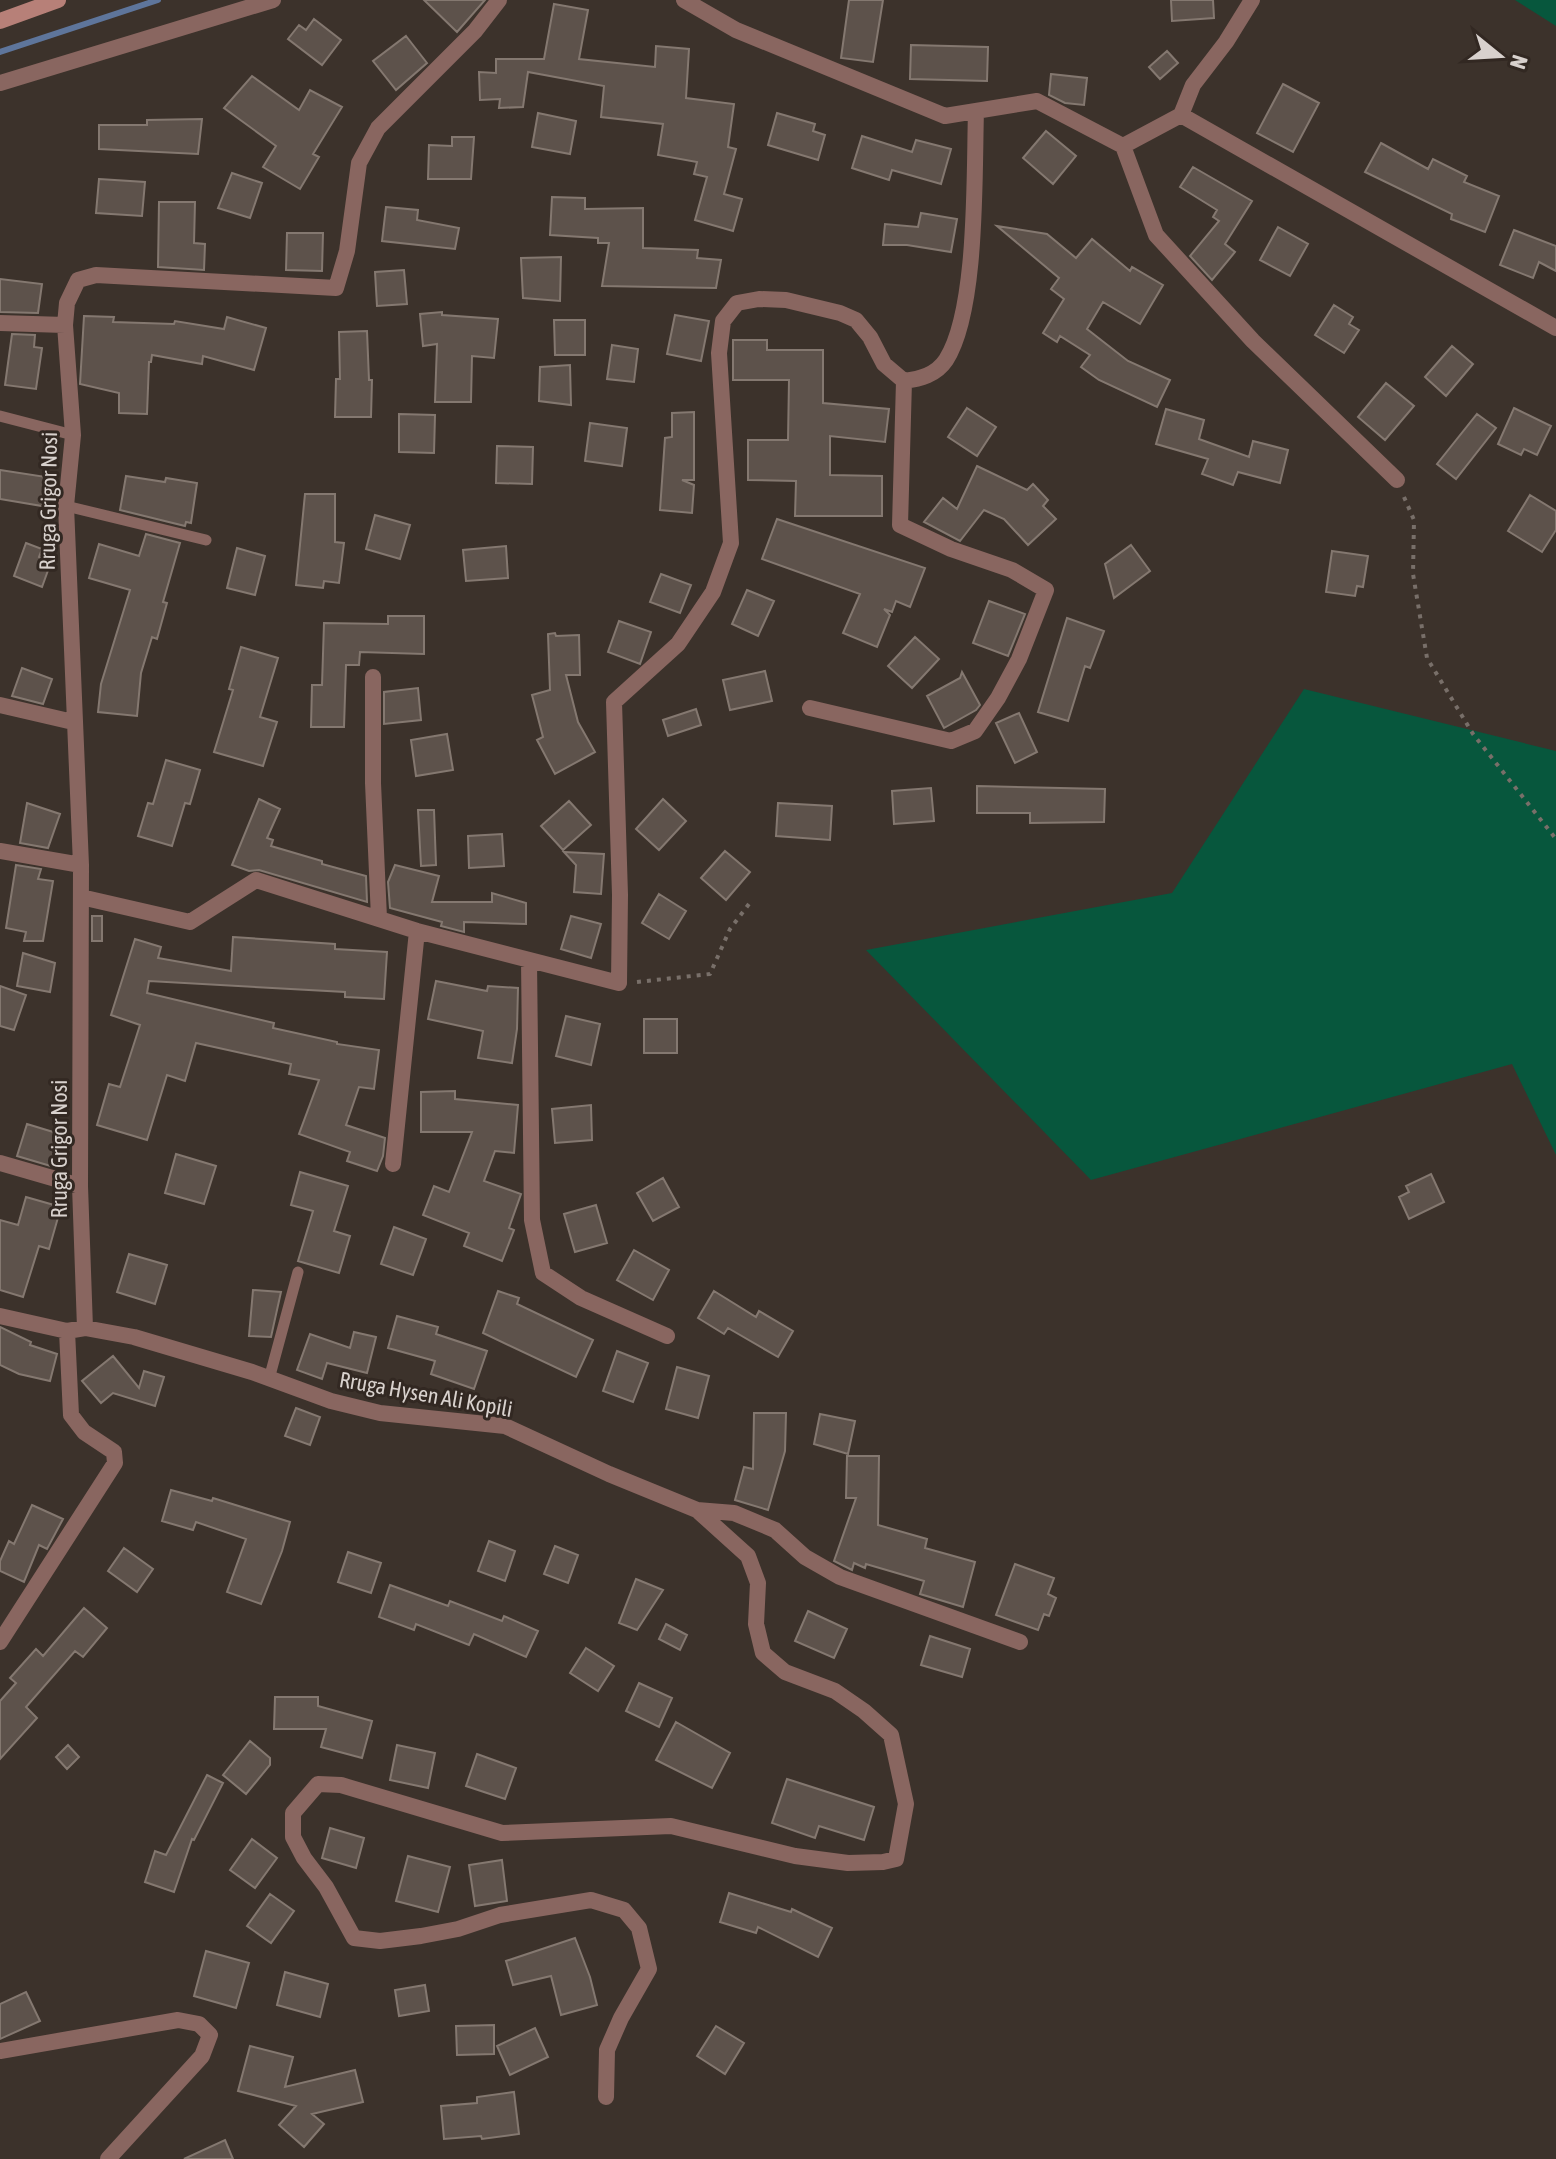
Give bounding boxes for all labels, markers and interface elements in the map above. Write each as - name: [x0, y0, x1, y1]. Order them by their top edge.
- north arrow: [1460, 16, 1540, 96]
- text: N: [1505, 52, 1533, 72]
- street label: Rruga Grigor Nosi: [34, 431, 62, 571]
- street label: Rruga Grigor Nosi: [46, 1080, 72, 1218]
- street label: Rruga Hysen Ali Kopili: [337, 1366, 515, 1422]

